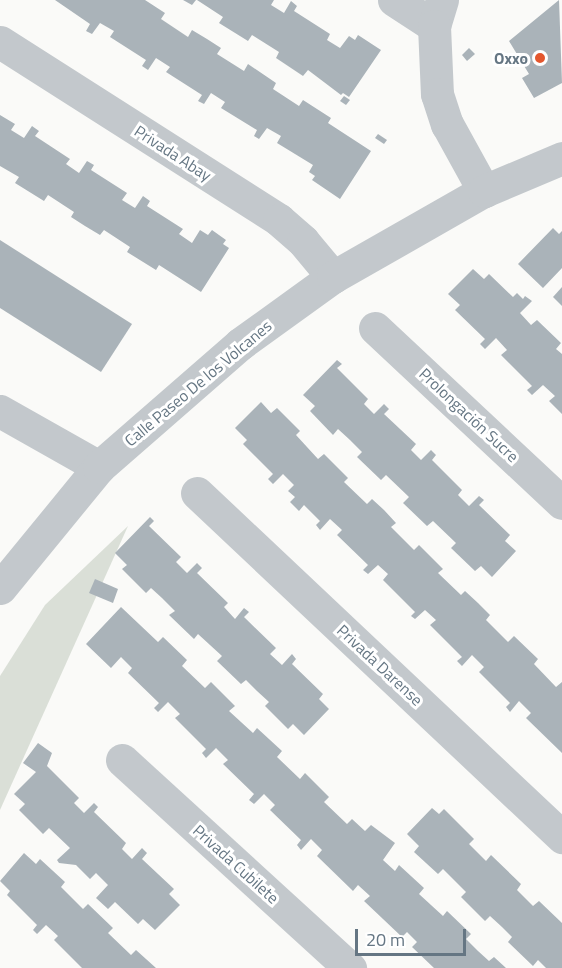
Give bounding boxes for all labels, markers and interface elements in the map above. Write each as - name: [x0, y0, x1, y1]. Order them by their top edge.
- place label: Oxxo: [494, 48, 528, 68]
- marker: Oxxo: [533, 51, 547, 65]
- street label: Privada Abay: [131, 121, 215, 185]
- street label: Calle Paseo De los Volcanes: [121, 316, 275, 450]
- street label: Prolongación Sucre: [415, 364, 523, 466]
- street label: Privada Darense: [333, 620, 427, 710]
- street label: Privada Cubilete: [189, 821, 283, 907]
- scale bar: [358, 917, 469, 955]
- text: 20 m: [366, 926, 405, 953]

